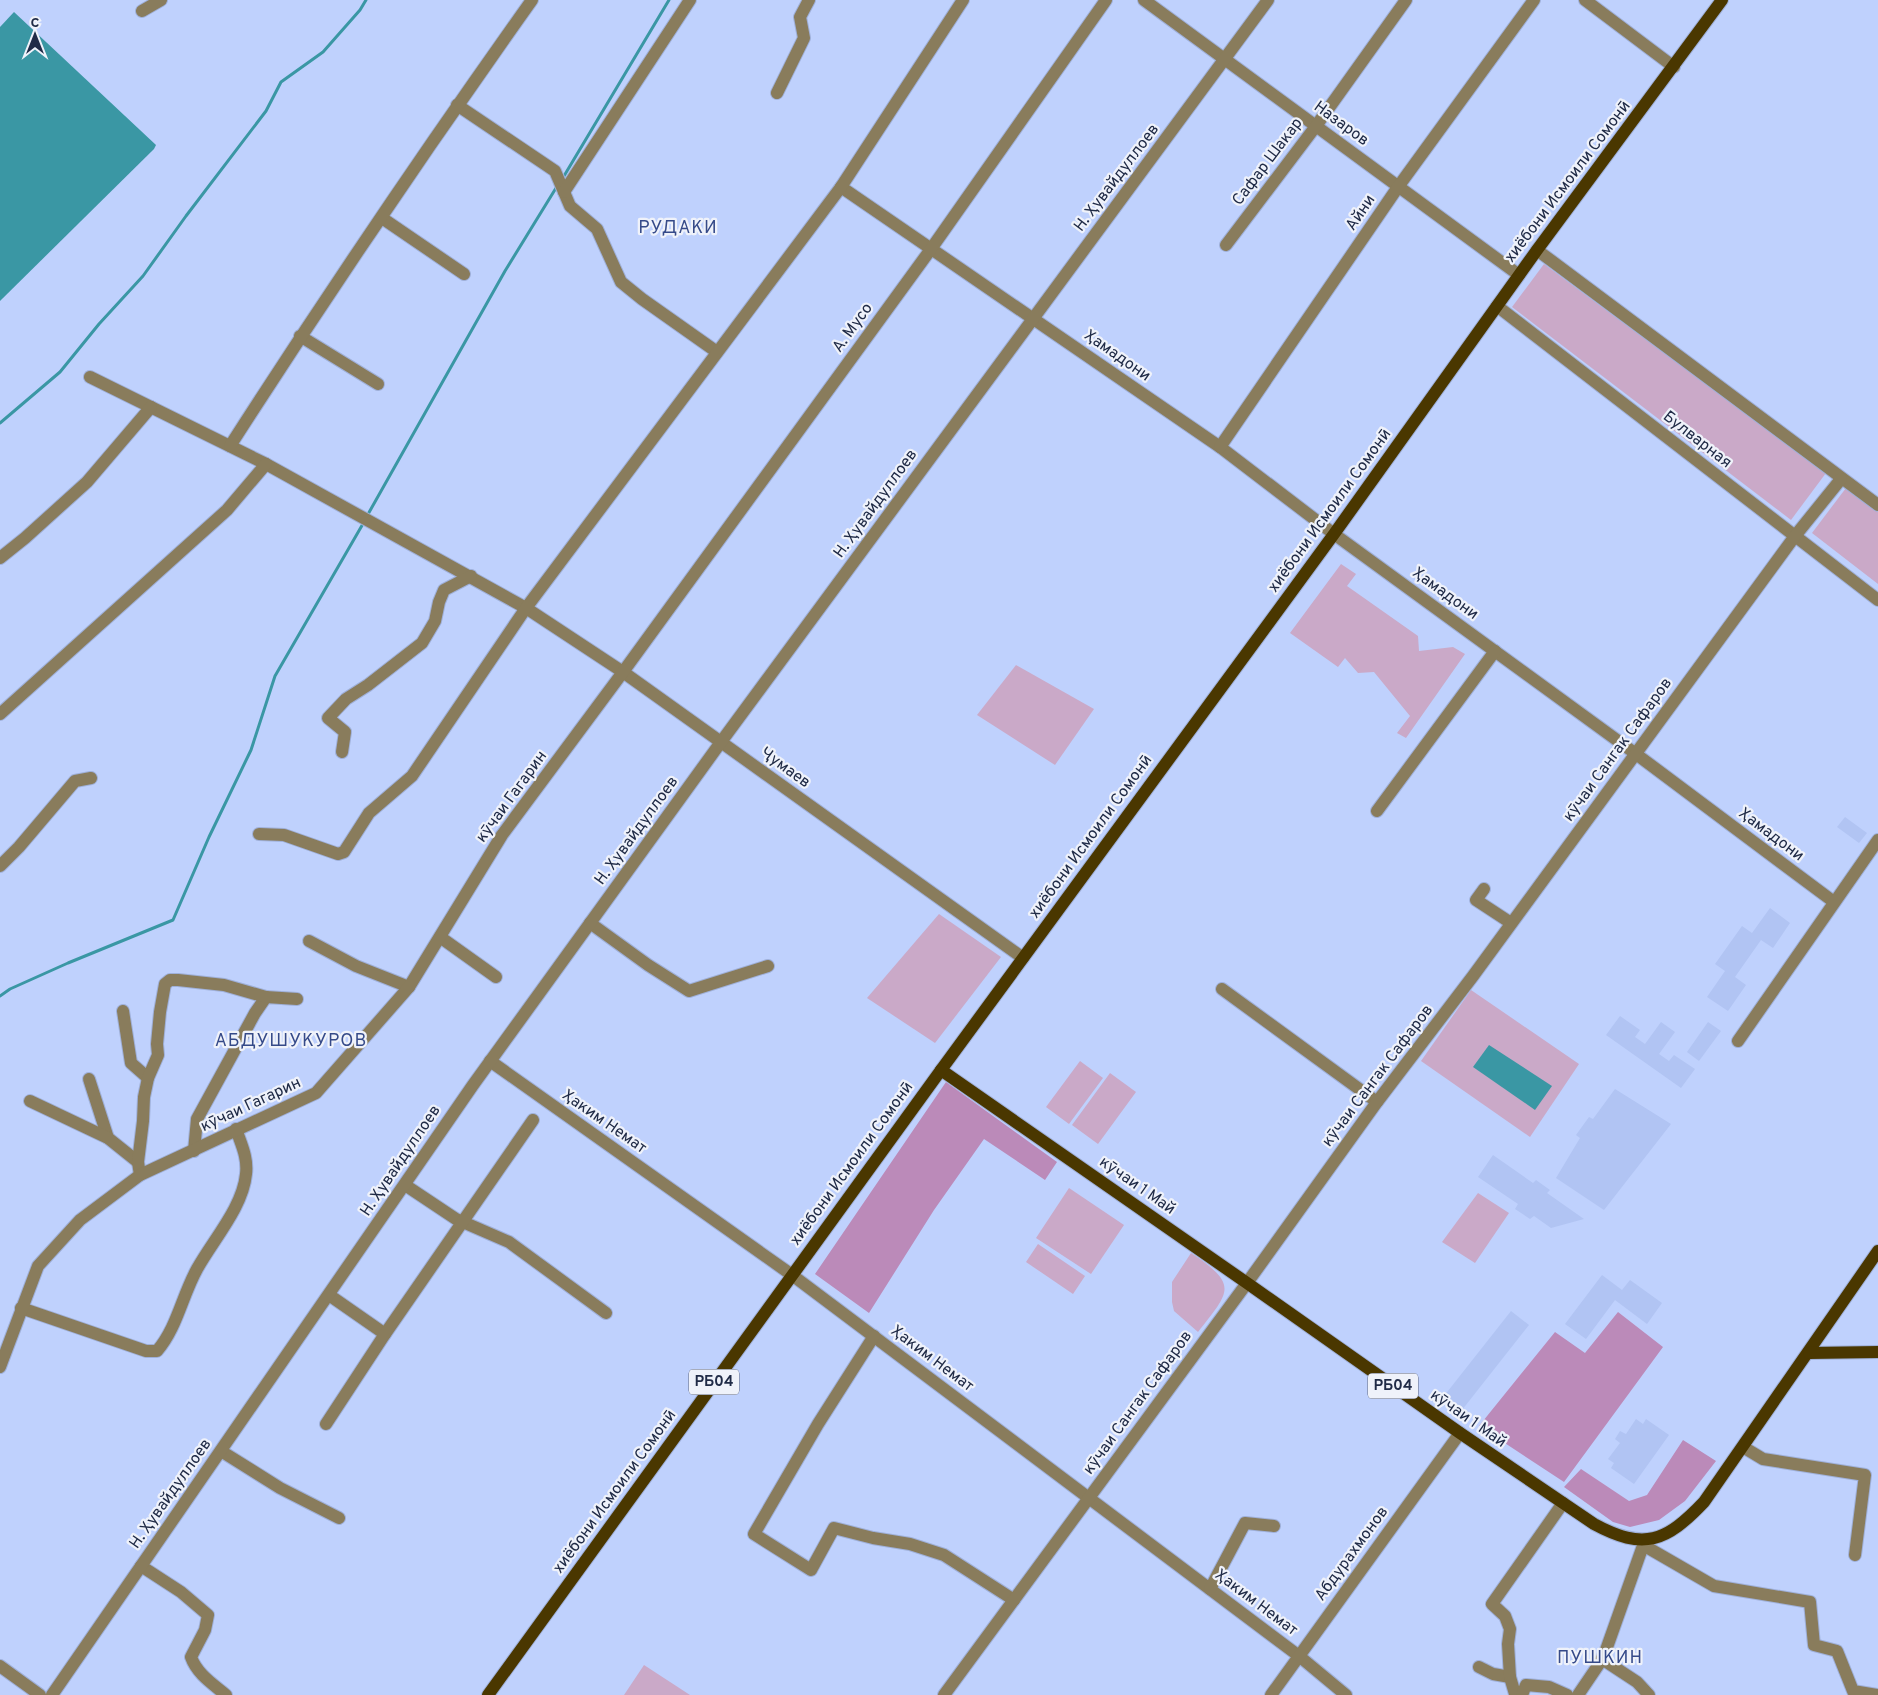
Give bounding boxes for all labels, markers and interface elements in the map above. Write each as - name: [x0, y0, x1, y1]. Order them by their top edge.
- north arrow: [10, 10, 60, 60]
- text: С: [31, 15, 40, 32]
- street label: Назаров: [1309, 97, 1373, 151]
- street label: хиёбони Исмоили Сомонӣ: [1501, 97, 1635, 267]
- street label: Сафар Шакар: [1228, 114, 1308, 210]
- street label: Н. Ҳувайдуллоев: [1070, 120, 1164, 236]
- street label: Айни: [1342, 191, 1380, 235]
- district label: РУДАКИ: [638, 217, 718, 240]
- street label: А. Мусо: [828, 299, 878, 357]
- street label: Ҳамадони: [1080, 326, 1154, 386]
- street label: Булварная: [1659, 407, 1735, 473]
- street label: хиёбони Исмоили Сомонӣ: [1264, 425, 1396, 597]
- street label: Н. Ҳувайдуллоев: [830, 446, 922, 562]
- street label: Ҳамадони: [1408, 563, 1482, 625]
- street label: кӯчаи Сангак Сафаров: [1559, 674, 1677, 826]
- street label: Ҷумаев: [756, 743, 814, 793]
- street label: кӯчаи Гагарин: [472, 747, 552, 847]
- street label: хиёбони Исмоили Сомонӣ: [1025, 751, 1157, 923]
- street label: Н. Ҳувайдуллоев: [591, 773, 683, 889]
- street label: Ҳамадони: [1734, 804, 1808, 866]
- street label: кӯчаи Сангак Сафаров: [1318, 1001, 1438, 1151]
- district label: АБДУШУКУРОВ: [215, 1030, 367, 1053]
- street label: кӯчаи Гагарин: [198, 1073, 304, 1137]
- street label: хиёбони Исмоили Сомонӣ: [786, 1078, 918, 1250]
- street label: Ҳаким Немат: [558, 1085, 650, 1159]
- street label: Н. Ҳувайдуллоев: [356, 1102, 446, 1220]
- street label: кӯчаи 1 Май: [1095, 1152, 1179, 1220]
- street label: Ҳаким Немат: [887, 1321, 977, 1397]
- street label: кӯчаи Сангак Сафаров: [1079, 1327, 1197, 1479]
- road number: РБ04: [689, 1370, 739, 1394]
- road number: РБ04: [1368, 1374, 1418, 1398]
- street label: кӯчаи 1 Май: [1426, 1385, 1510, 1453]
- street label: хиёбони Исмоили Сомонӣ: [549, 1406, 681, 1578]
- street label: Н. Ҳувайдуллоев: [126, 1435, 216, 1553]
- street label: Абдурахмонов: [1311, 1503, 1393, 1605]
- street label: Ҳаким Немат: [1211, 1565, 1301, 1641]
- district label: ПУШКИН: [1557, 1647, 1643, 1670]

